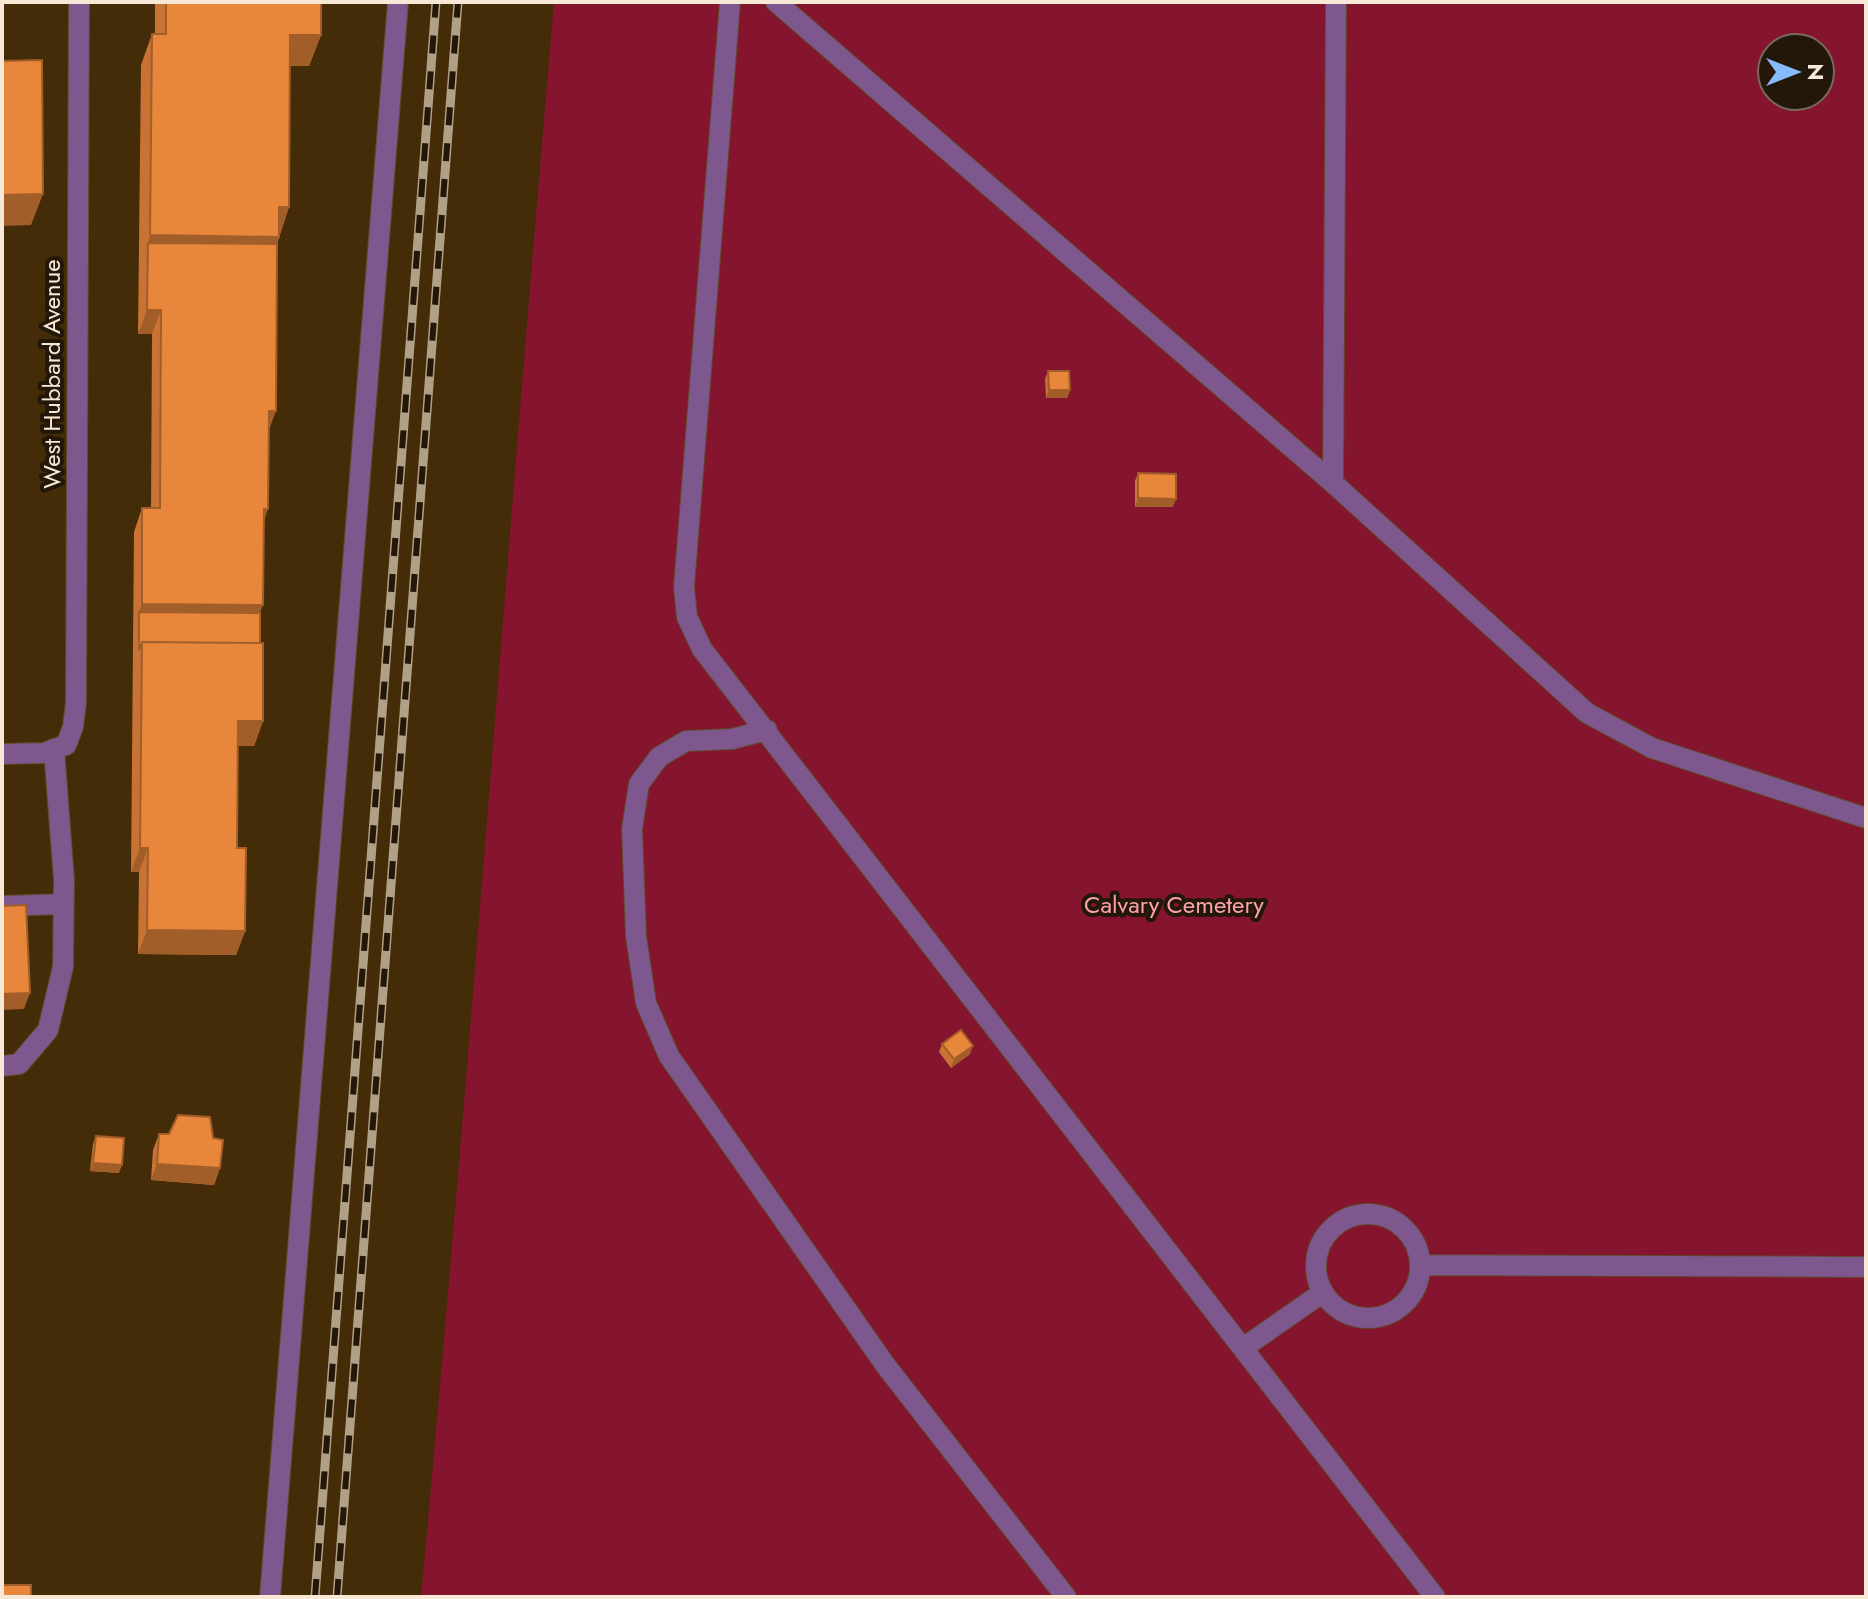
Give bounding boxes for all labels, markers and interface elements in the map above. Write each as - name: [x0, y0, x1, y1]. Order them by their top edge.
- north arrow: [1756, 32, 1836, 112]
- text: N: [1800, 63, 1832, 81]
- street label: West Hubbard Avenue: [34, 259, 69, 489]
- park label: Calvary Cemetery: [1084, 887, 1264, 922]

